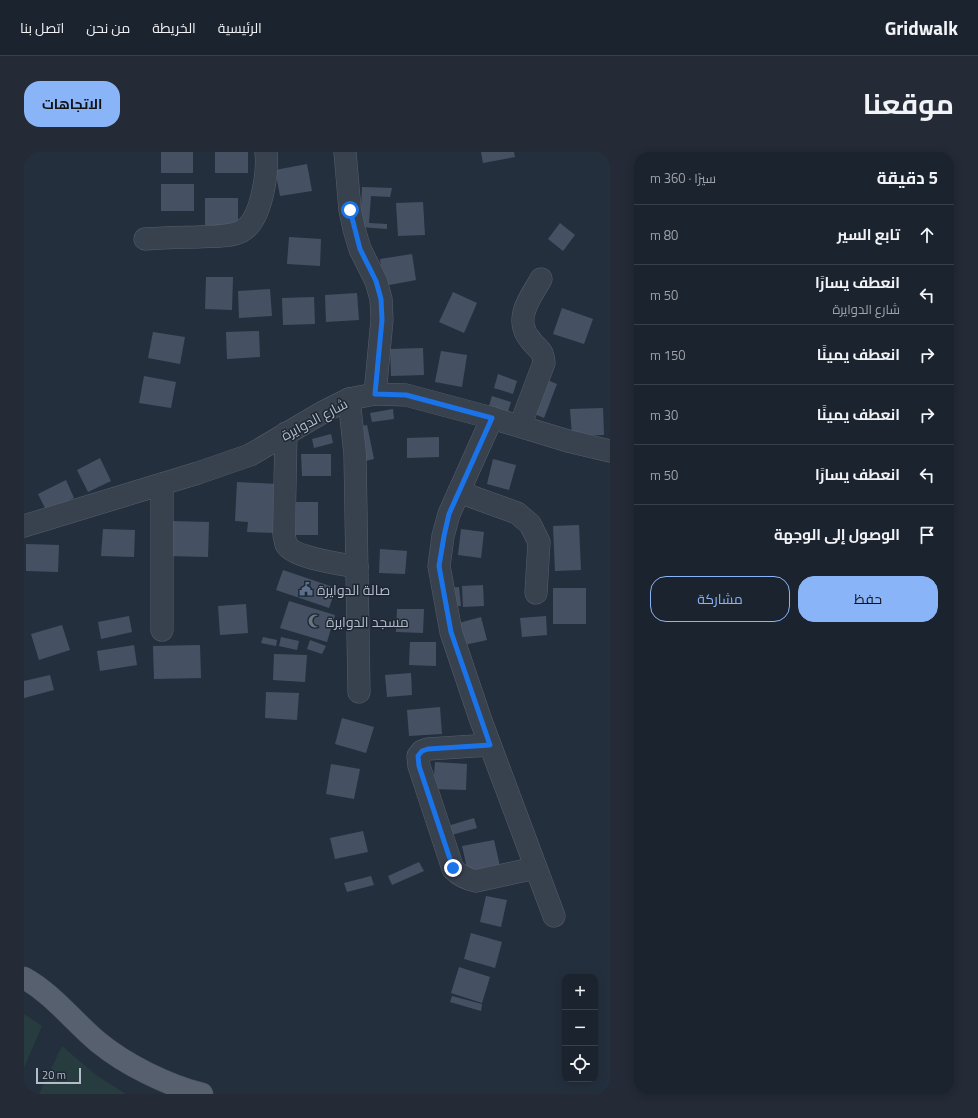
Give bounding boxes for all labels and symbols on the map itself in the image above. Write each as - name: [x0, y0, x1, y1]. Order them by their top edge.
- route start: [341, 201, 359, 219]
- street label: شارع الدوايرة: [277, 393, 351, 445]
- place label: صالة الدوايرة: [317, 579, 390, 600]
- public building icon: صالة الدوايرة: [298, 581, 314, 597]
- place label: مسجد الدوايرة: [326, 611, 409, 632]
- mosque icon: مسجد الدوايرة: [307, 613, 323, 629]
- route end: [444, 859, 462, 877]
- scale bar: [36, 1066, 81, 1085]

